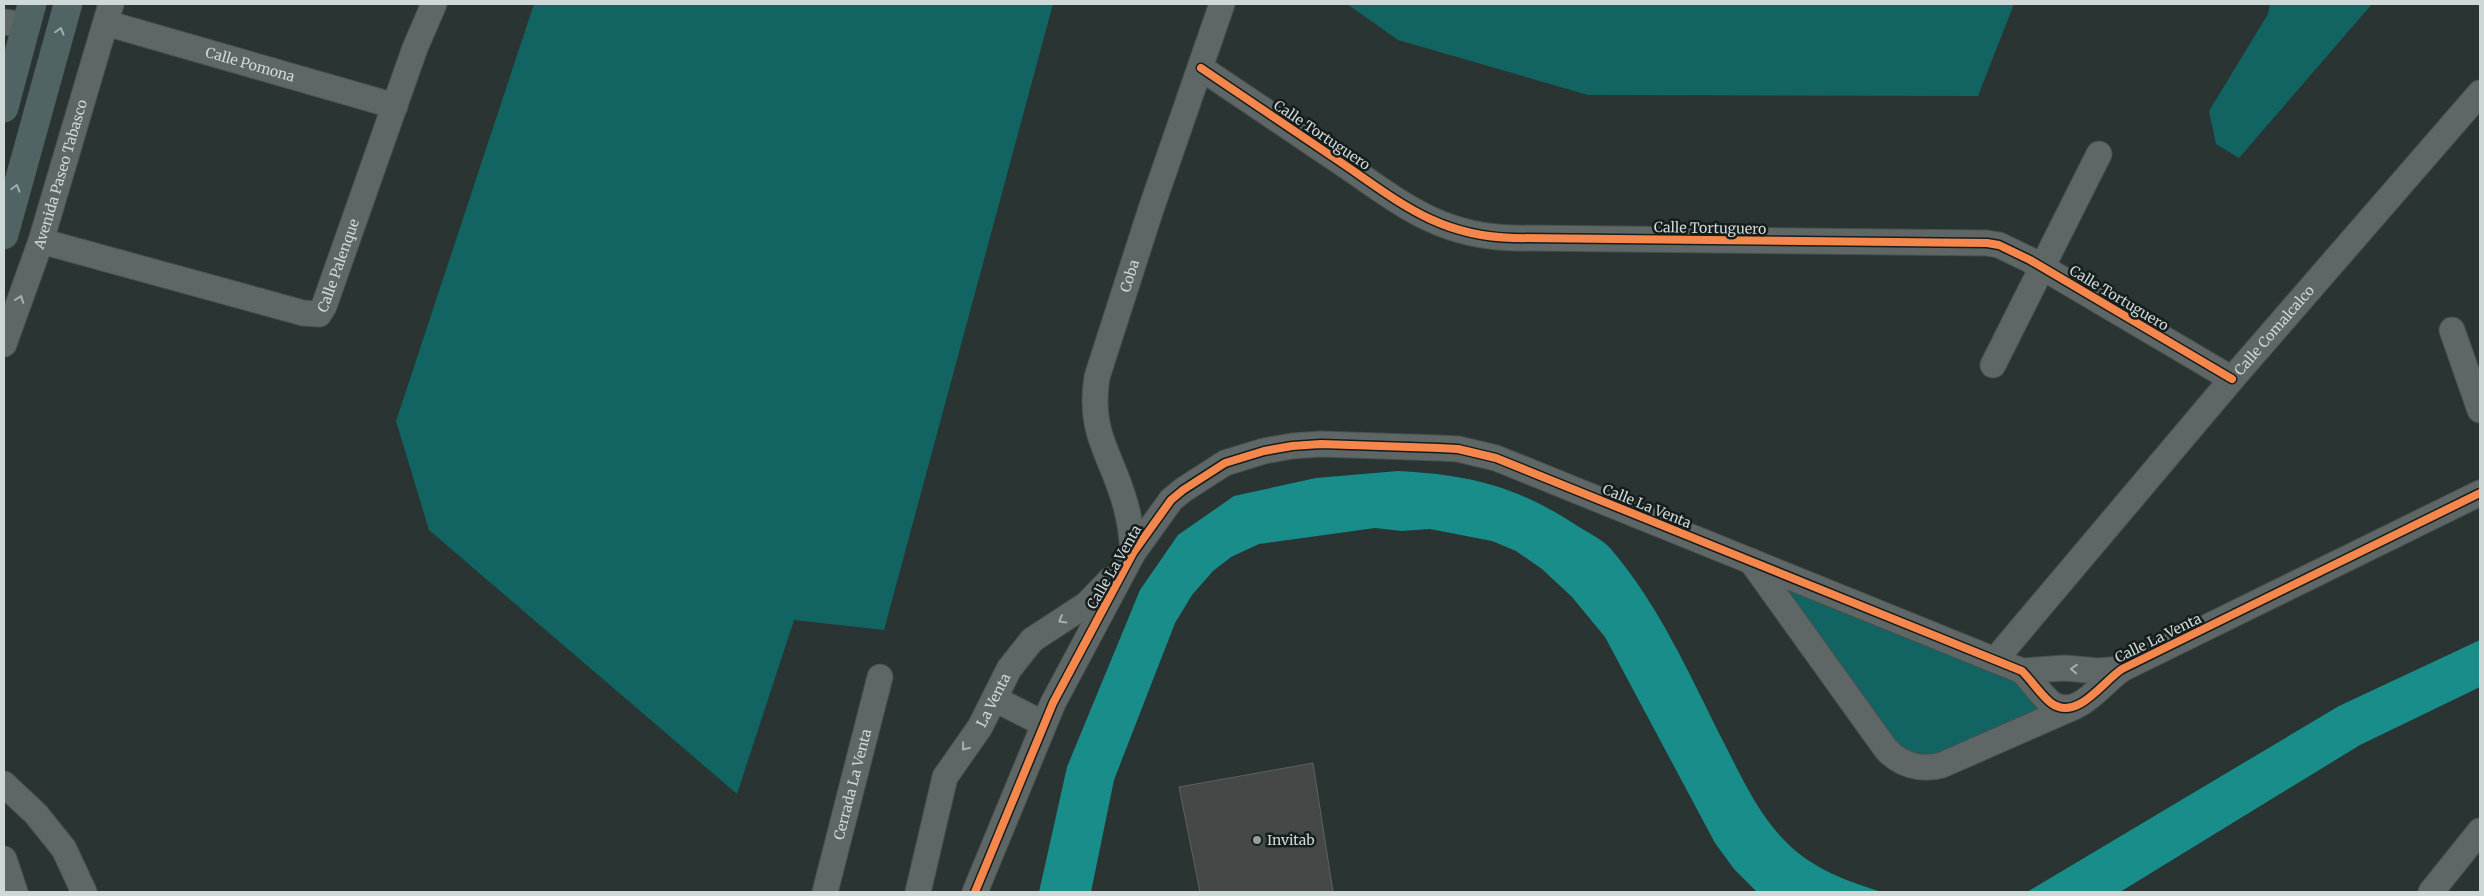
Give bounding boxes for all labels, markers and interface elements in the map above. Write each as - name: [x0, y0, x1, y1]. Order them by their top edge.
- one-way arrow: [55, 28, 65, 36]
- street label: Calle Pomona: [203, 43, 297, 86]
- street label: Calle Tortuguero: [1270, 96, 1374, 174]
- street label: Avenida Paseo Tabasco: [30, 98, 91, 252]
- one-way arrow: [10, 183, 21, 192]
- street label: Calle Palenque: [313, 216, 363, 316]
- street label: Calle Tortuguero: [1654, 218, 1766, 238]
- street label: Coba: [1116, 257, 1143, 294]
- street label: Calle Tortuguero: [2066, 261, 2172, 335]
- street label: Calle Comalcalco: [2230, 282, 2318, 379]
- one-way arrow: [14, 295, 24, 303]
- street label: Calle La Venta: [1600, 480, 1694, 532]
- street label: Calle La Venta: [1083, 521, 1146, 612]
- street label: Calle La Venta: [2112, 609, 2205, 667]
- one-way arrow: [1058, 614, 1067, 624]
- one-way arrow: [2069, 663, 2077, 674]
- street label: La Venta: [972, 670, 1015, 730]
- street label: Cerrada La Venta: [830, 727, 875, 842]
- one-way arrow: [963, 741, 971, 750]
- place label: Invitab: [1267, 831, 1315, 849]
- marker: Invitab: [1251, 834, 1263, 846]

